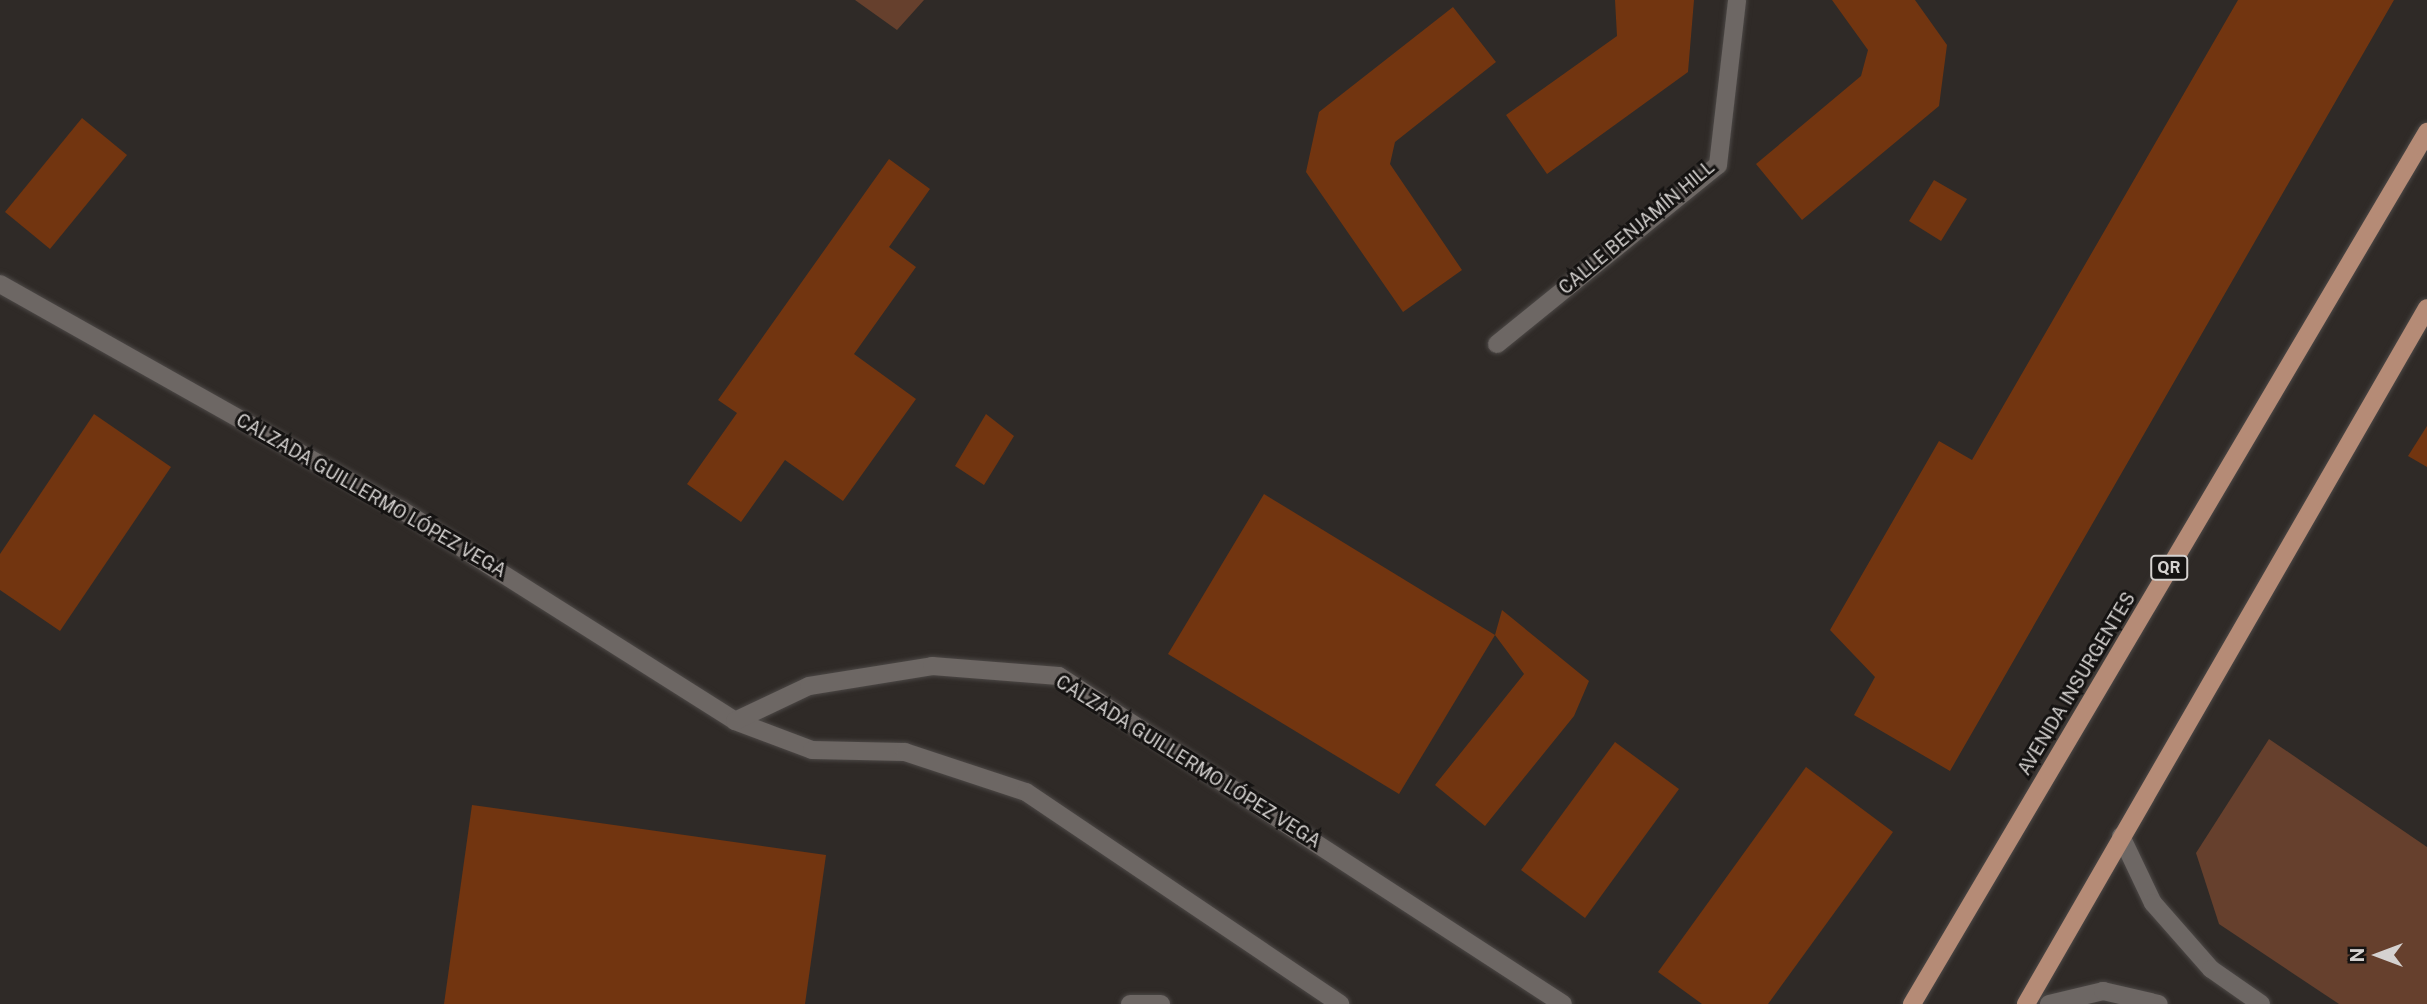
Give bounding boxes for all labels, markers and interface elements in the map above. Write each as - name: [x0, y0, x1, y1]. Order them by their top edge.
- street label: CALLE BENJAMÍN HILL: [1555, 157, 1719, 299]
- street label: CALZADA GUILLERMO LÓPEZ VEGA: [232, 410, 510, 582]
- road number: QR: [2150, 555, 2188, 580]
- street label: AVENIDA INSURGENTES: [2014, 589, 2140, 779]
- street label: CALZADA GUILLERMO LÓPEZ VEGA: [1051, 671, 1325, 853]
- north arrow: [2343, 920, 2413, 990]
- text: N: [2346, 948, 2368, 962]

